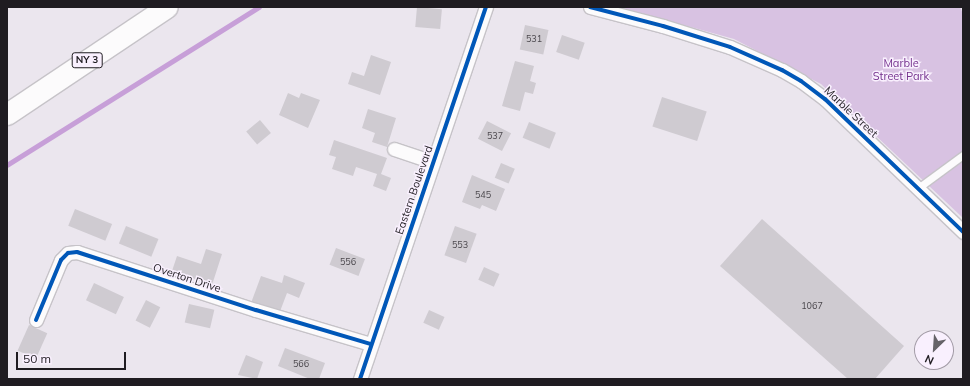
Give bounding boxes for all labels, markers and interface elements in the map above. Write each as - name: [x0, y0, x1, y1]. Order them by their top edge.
- house number: 531: [526, 34, 542, 44]
- road number: NY 3: [71, 52, 103, 68]
- park label: Marble Street Park: [873, 57, 929, 83]
- street label: Marble Street: [821, 84, 881, 140]
- house number: 537: [487, 131, 503, 141]
- street label: Eastern Boulevard: [393, 144, 435, 236]
- house number: 545: [475, 190, 491, 200]
- house number: 553: [452, 240, 468, 250]
- house number: 556: [340, 257, 356, 267]
- street label: Overton Drive: [151, 261, 223, 295]
- house number: 1067: [801, 301, 823, 311]
- north arrow: [914, 330, 954, 370]
- scale bar: [18, 344, 128, 370]
- text: 50 m: [23, 351, 51, 366]
- text: N: [923, 352, 936, 368]
- house number: 566: [293, 359, 309, 369]

